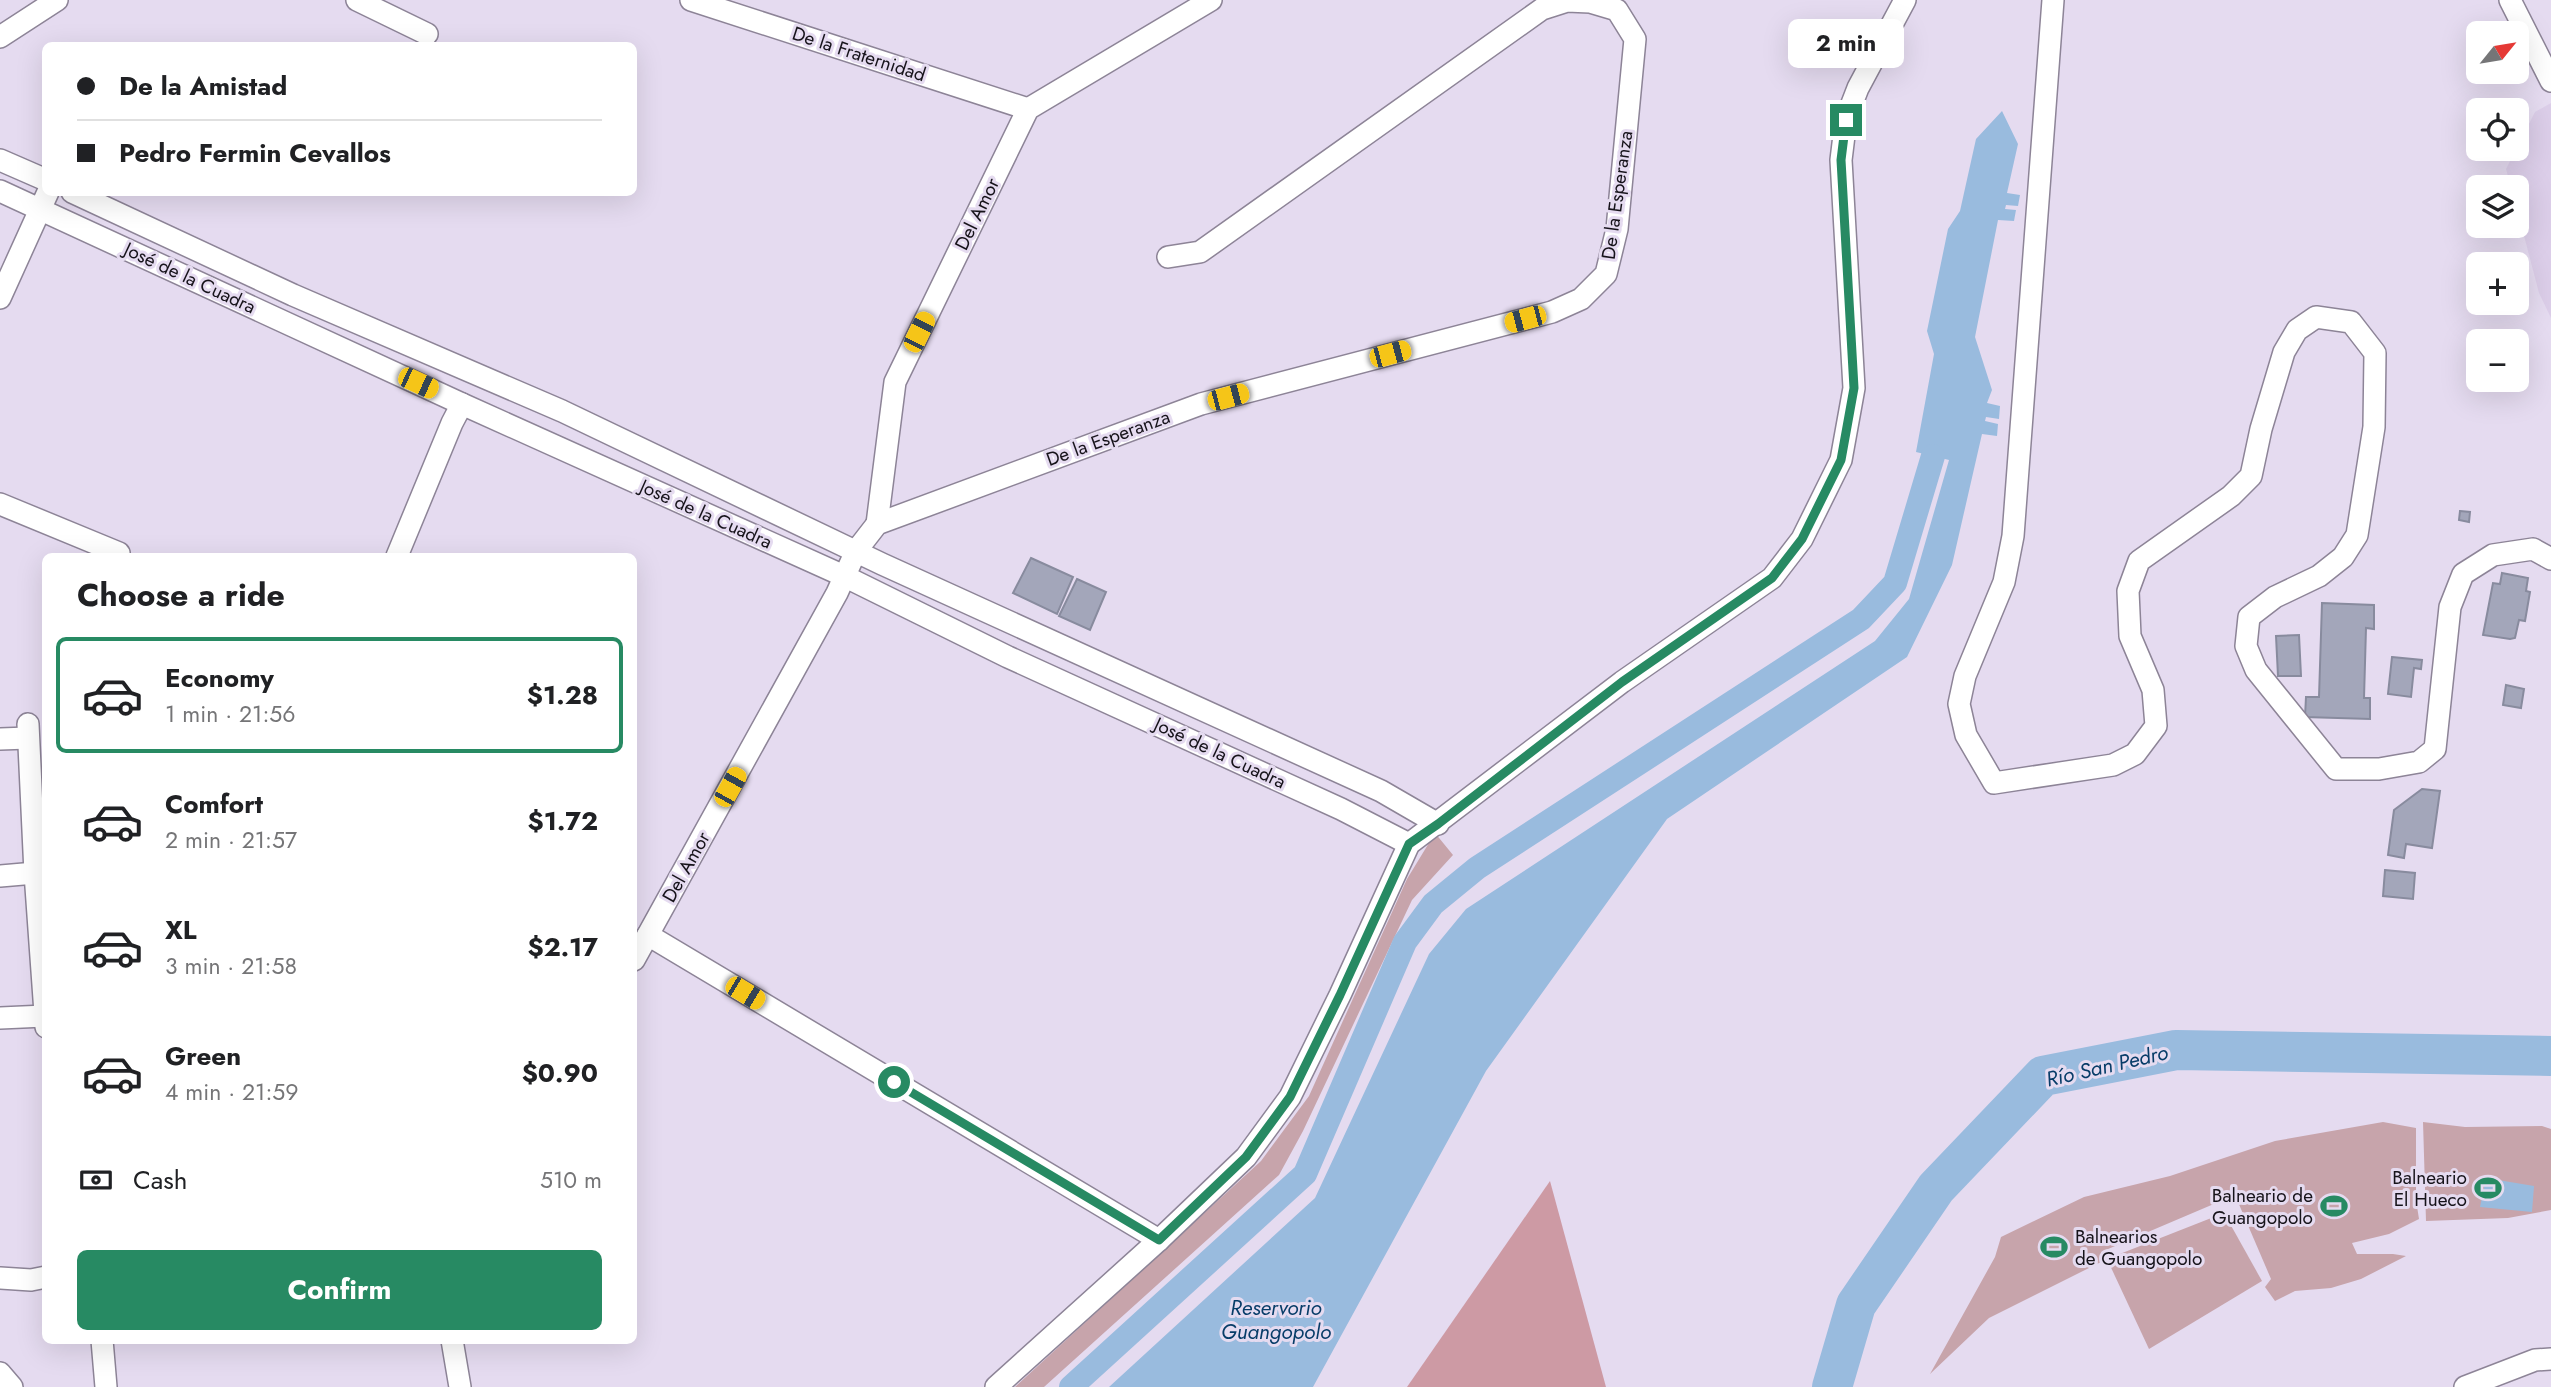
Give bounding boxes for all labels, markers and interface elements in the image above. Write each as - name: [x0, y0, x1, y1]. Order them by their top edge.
- callout: 2 min: [1788, 18, 1904, 68]
- street label: De la Fraternidad: [789, 20, 929, 88]
- north arrow: [2466, 21, 2529, 84]
- map controls: [2466, 21, 2529, 392]
- text: 2 min: [1816, 26, 1876, 60]
- text: De la Amistad: [119, 67, 287, 105]
- button: locate: [2466, 98, 2529, 161]
- route end: [1830, 104, 1862, 136]
- street label: De la Esperanza: [1595, 129, 1639, 261]
- text: Pedro Fermin Cevallos: [119, 134, 391, 172]
- street label: Del Amor: [948, 173, 1006, 255]
- button: layers: [2466, 175, 2529, 238]
- street label: José de la Cuadra: [117, 234, 260, 320]
- button: +: [2466, 252, 2529, 315]
- car: [1502, 303, 1549, 335]
- car: [901, 309, 938, 355]
- button: −: [2466, 329, 2529, 392]
- car: [1367, 338, 1414, 370]
- car: [395, 365, 442, 401]
- car: [1205, 381, 1252, 413]
- street label: De la Esperanza: [1042, 403, 1174, 473]
- street label: José de la Cuadra: [633, 472, 776, 555]
- text: Choose a ride: [77, 572, 285, 618]
- text: Economy: [165, 659, 274, 697]
- icon: car: [81, 664, 144, 727]
- text: $1.28: [527, 676, 598, 714]
- text: 1 min · 21:56: [165, 697, 296, 731]
- street label: José de la Cuadra: [1147, 709, 1290, 795]
- car: [711, 764, 750, 810]
- text: Comfort: [165, 785, 263, 823]
- icon: car: [81, 790, 144, 853]
- text: $1.72: [527, 802, 598, 840]
- text: 2 min · 21:57: [165, 823, 297, 857]
- street label: Del Amor: [656, 826, 717, 907]
- text: XL: [165, 911, 197, 949]
- icon: car: [81, 916, 144, 979]
- text: $2.17: [527, 928, 598, 966]
- text: 3 min · 21:58: [165, 949, 297, 983]
- car: [722, 973, 769, 1013]
- text: Green: [165, 1037, 241, 1075]
- water label: Río San Pedro: [2043, 1037, 2171, 1095]
- icon: car: [81, 1042, 144, 1105]
- text: $0.90: [522, 1054, 598, 1092]
- route start: [878, 1066, 910, 1098]
- text: 4 min · 21:59: [165, 1075, 299, 1109]
- icon: cash: [77, 1161, 115, 1199]
- text: Cash: [133, 1161, 187, 1199]
- text: 510 m: [540, 1163, 602, 1197]
- place label: Balneario El Hueco: [2392, 1164, 2467, 1213]
- sports icon: Balneario El Hueco: [2473, 1173, 2503, 1203]
- place label: Balneario de Guangopolo: [2212, 1182, 2313, 1231]
- sports icon: Balneario de Guangopolo: [2319, 1191, 2349, 1221]
- place label: Balnearios de Guangopolo: [2075, 1223, 2202, 1272]
- sports icon: Balnearios de Guangopolo: [2039, 1232, 2069, 1262]
- button: Confirm: [77, 1250, 602, 1330]
- water label: Reservorio Guangopolo: [1221, 1293, 1331, 1347]

